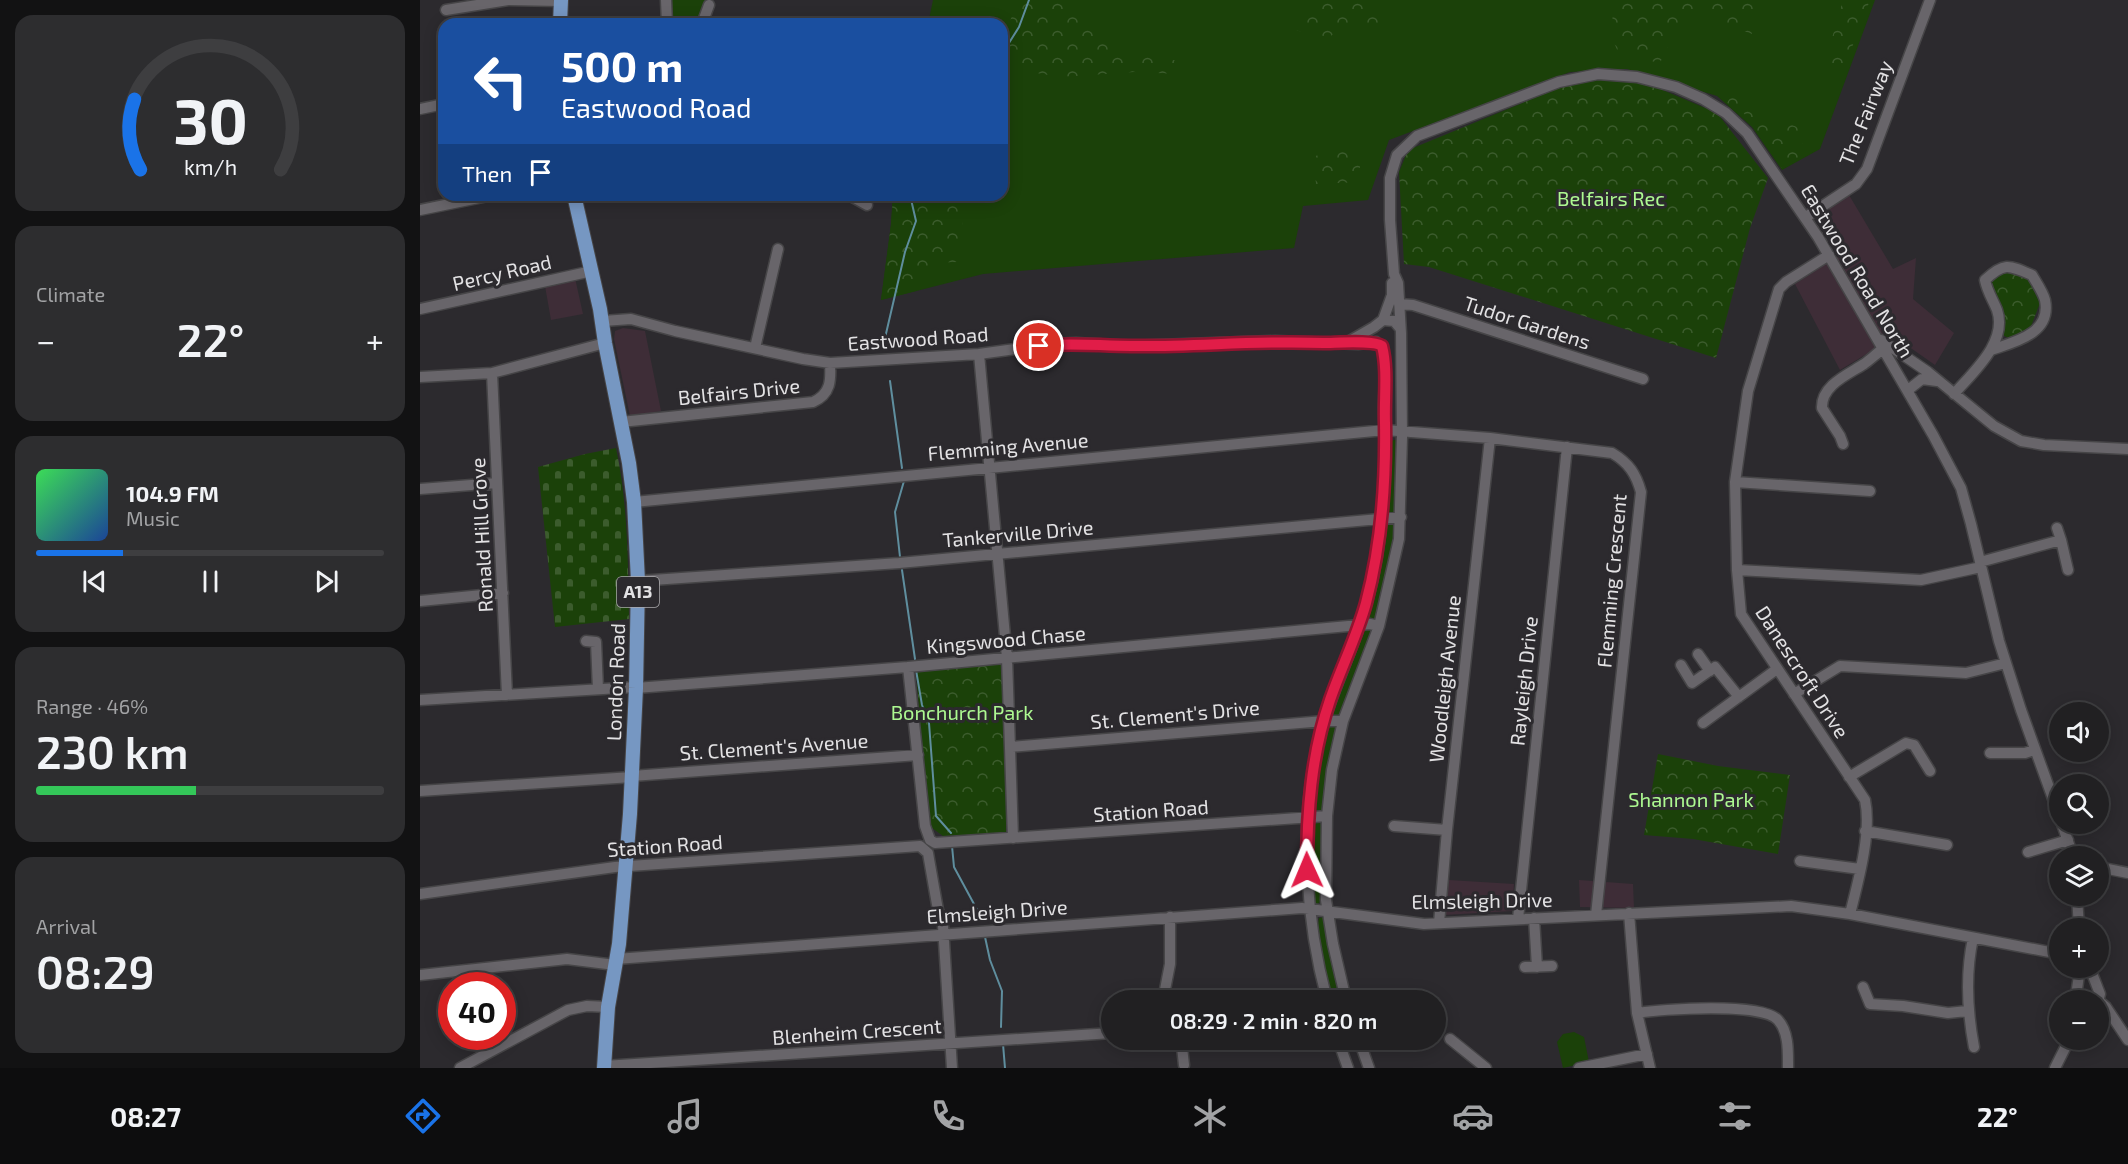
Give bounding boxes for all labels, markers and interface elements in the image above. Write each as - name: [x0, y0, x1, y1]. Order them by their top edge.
- text: 500 m: [561, 40, 683, 90]
- icon: left: [462, 42, 540, 120]
- street label: The Fairway: [1833, 56, 1897, 168]
- text: 30: [173, 82, 247, 157]
- text: Eastwood Road: [561, 91, 751, 123]
- text: km/h: [183, 154, 237, 179]
- icon: arrive: [524, 156, 557, 189]
- text: Then: [462, 160, 512, 186]
- street label: Eastwood Road North: [1797, 179, 1919, 362]
- park label: Belfairs Rec: [1557, 186, 1665, 210]
- street label: Percy Road: [450, 249, 553, 295]
- text: Climate: [36, 282, 105, 306]
- street label: Tudor Gardens: [1461, 290, 1594, 354]
- text: 22°: [177, 312, 244, 366]
- text: −: [36, 320, 55, 360]
- text: +: [366, 320, 384, 360]
- pin: [1013, 320, 1064, 371]
- street label: Eastwood Road: [847, 321, 989, 355]
- icon: arrive: [1022, 329, 1055, 362]
- street label: Belfairs Drive: [677, 373, 801, 409]
- street label: Flemming Avenue: [927, 427, 1089, 465]
- street label: Ronald Hill Grove: [465, 457, 497, 613]
- text: 104.9 FM: [126, 480, 219, 506]
- street label: Flemming Crescent: [1591, 493, 1631, 669]
- text: Music: [126, 506, 180, 530]
- street label: Tankerville Drive: [942, 514, 1094, 552]
- icon: previous: [78, 565, 111, 598]
- icon: pause: [194, 565, 227, 598]
- icon: next: [310, 565, 343, 598]
- road number: A13: [617, 577, 659, 607]
- street label: Woodleigh Avenue: [1423, 594, 1465, 764]
- street label: Danescroft Drive: [1751, 601, 1855, 742]
- street label: Rayleigh Drive: [1504, 615, 1542, 747]
- street label: Kingswood Chase: [925, 620, 1086, 658]
- street label: London Road: [601, 622, 629, 741]
- text: Range · 46%: [36, 694, 148, 718]
- street label: St. Clement's Drive: [1089, 695, 1260, 733]
- park label: Bonchurch Park: [891, 700, 1033, 724]
- map controls: [2049, 702, 2109, 1050]
- button: sound: [2049, 702, 2109, 762]
- text: 230 km: [36, 724, 189, 778]
- street label: St. Clement's Avenue: [679, 727, 869, 765]
- button: search: [2049, 774, 2109, 834]
- park label: Shannon Park: [1628, 787, 1754, 811]
- street label: Station Road: [1092, 794, 1210, 826]
- street label: Station Road: [606, 829, 724, 861]
- position arrow: [1275, 838, 1339, 902]
- button: layers: [2049, 846, 2109, 906]
- street label: Elmsleigh Drive: [1411, 887, 1553, 913]
- street label: Elmsleigh Drive: [926, 894, 1068, 928]
- text: Arrival: [36, 914, 97, 938]
- button: +: [2049, 918, 2109, 978]
- text: 08:29: [36, 944, 155, 998]
- speed limit sign: 40: [438, 972, 516, 1050]
- button: −: [2049, 990, 2109, 1050]
- text: 08:29 · 2 min · 820 m: [1170, 1007, 1377, 1033]
- street label: Blenheim Crescent: [771, 1013, 943, 1049]
- icon: directions: [402, 1095, 444, 1137]
- icon: music: [664, 1095, 706, 1137]
- icon: phone: [927, 1095, 969, 1137]
- icon: climate: [1189, 1095, 1231, 1137]
- icon: car: [1452, 1095, 1494, 1137]
- icon: filters: [1714, 1095, 1756, 1137]
- text: 08:27: [110, 1100, 181, 1132]
- text: 22°: [1977, 1100, 2018, 1132]

